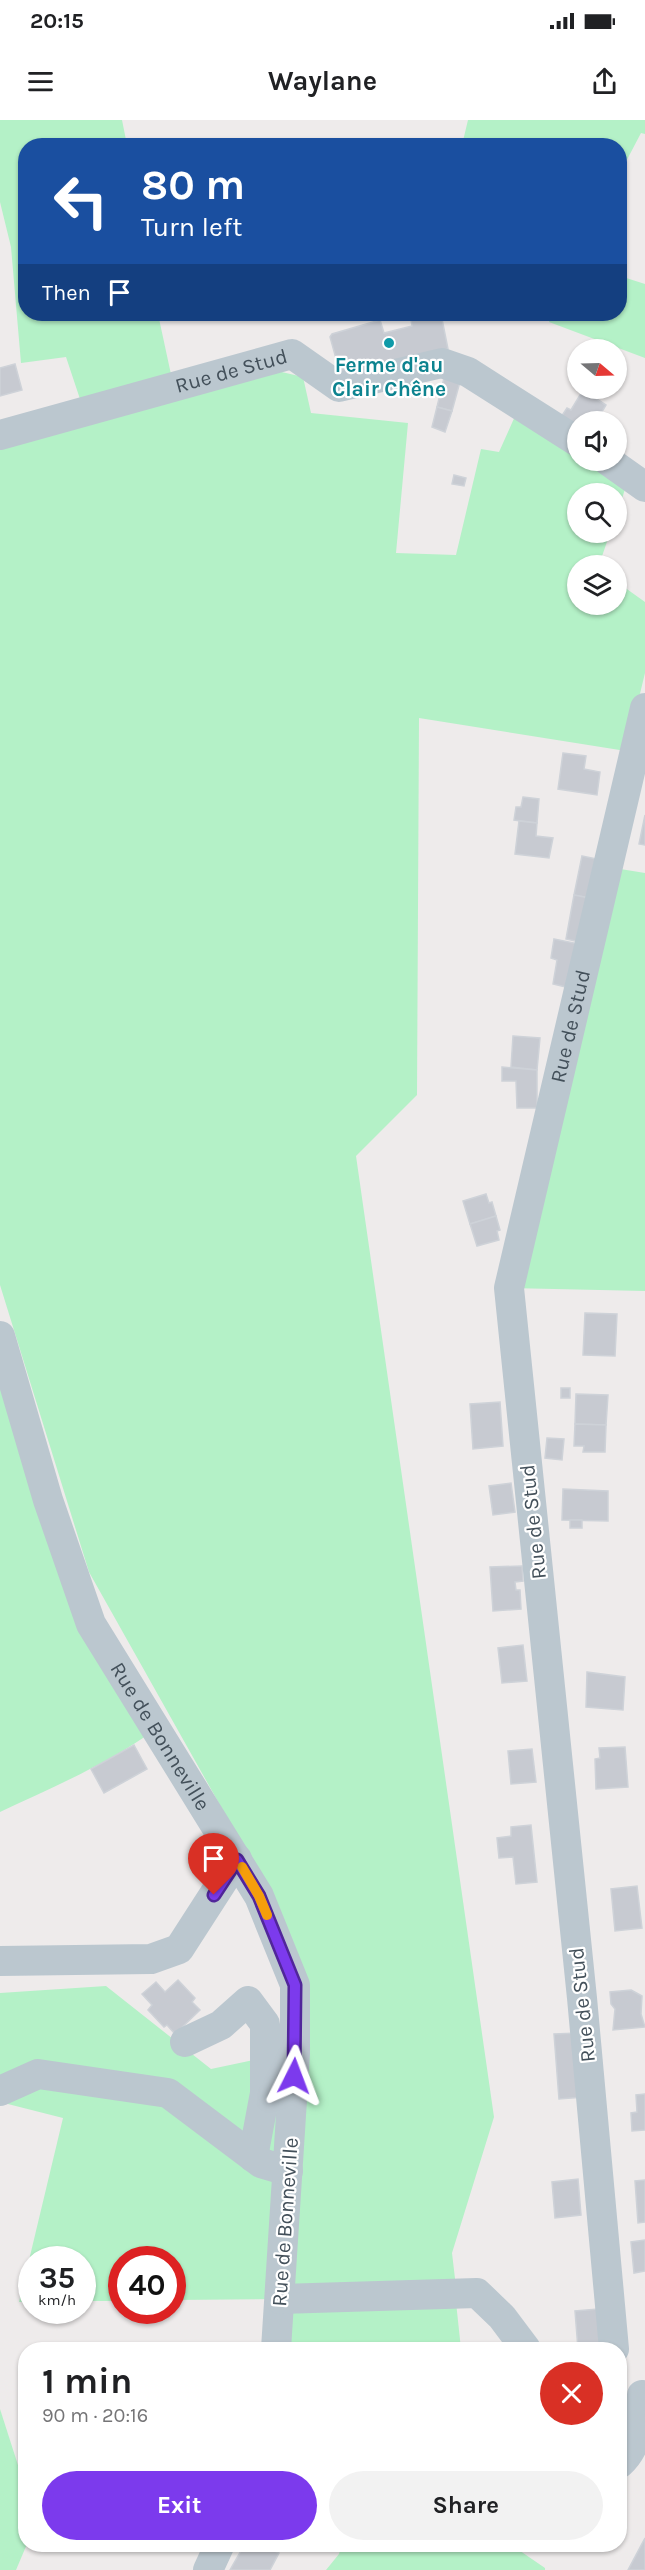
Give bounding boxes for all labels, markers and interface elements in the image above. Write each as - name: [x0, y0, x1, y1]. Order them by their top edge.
- text: 20:15: [30, 8, 84, 34]
- icon: menu: [24, 65, 57, 98]
- text: Waylane: [268, 65, 377, 97]
- icon: share: [588, 65, 621, 98]
- text: 80 m: [141, 160, 245, 210]
- icon: left: [42, 162, 120, 240]
- text: Turn left: [141, 211, 242, 243]
- icon: arrive: [103, 276, 136, 309]
- text: Then: [42, 280, 91, 306]
- marker: Ferme d'au Clair Chêne: [382, 336, 396, 350]
- north arrow: [567, 339, 627, 399]
- map controls: [567, 339, 627, 615]
- street label: Rue de Stud: [172, 344, 290, 398]
- place label: Ferme d'au Clair Chêne: [332, 353, 446, 401]
- button: sound: [567, 411, 627, 471]
- button: search: [567, 483, 627, 543]
- button: layers: [567, 555, 627, 615]
- street label: Rue de Stud: [546, 967, 595, 1085]
- street label: Rue de Stud: [515, 1463, 551, 1581]
- street label: Rue de Bonneville: [105, 1658, 215, 1815]
- pin: [188, 1833, 239, 1895]
- icon: arrive: [197, 1842, 230, 1875]
- street label: Rue de Stud: [564, 1946, 600, 2064]
- position arrow: [262, 2044, 326, 2108]
- street label: Rue de Bonneville: [267, 2137, 303, 2307]
- speed limit sign: 40: [108, 2246, 186, 2324]
- text: 35: [39, 2260, 75, 2296]
- text: km/h: [38, 2291, 76, 2309]
- text: 1 min: [42, 2360, 132, 2402]
- button: close: [540, 2362, 603, 2425]
- text: 90 m · 20:16: [42, 2404, 148, 2427]
- button: Exit: [42, 2471, 317, 2540]
- button: Share: [329, 2471, 603, 2540]

